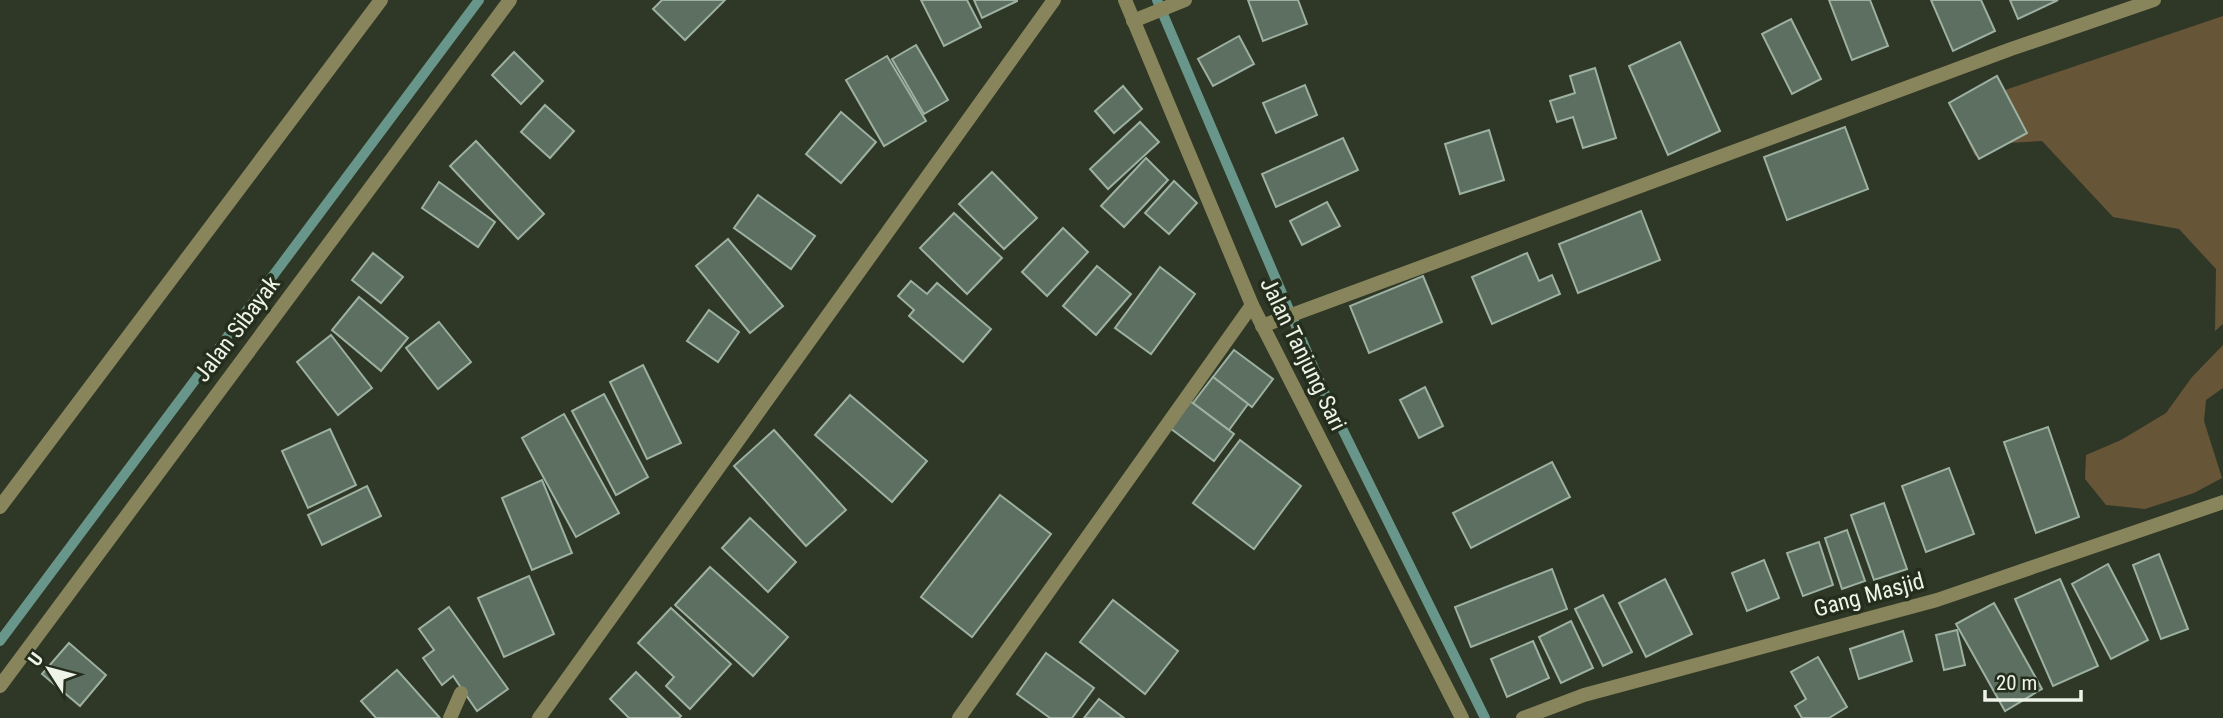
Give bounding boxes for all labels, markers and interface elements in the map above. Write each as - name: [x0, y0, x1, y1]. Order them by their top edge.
- street label: Jalan Sibayak: [189, 270, 286, 387]
- street label: Jalan Tanjung Sari: [1254, 273, 1352, 435]
- street label: Gang Masjid: [1811, 567, 1927, 623]
- north arrow: [14, 634, 84, 704]
- text: U: [23, 648, 48, 670]
- scale bar: [1985, 658, 2081, 702]
- text: 20 m: [1996, 671, 2037, 695]

